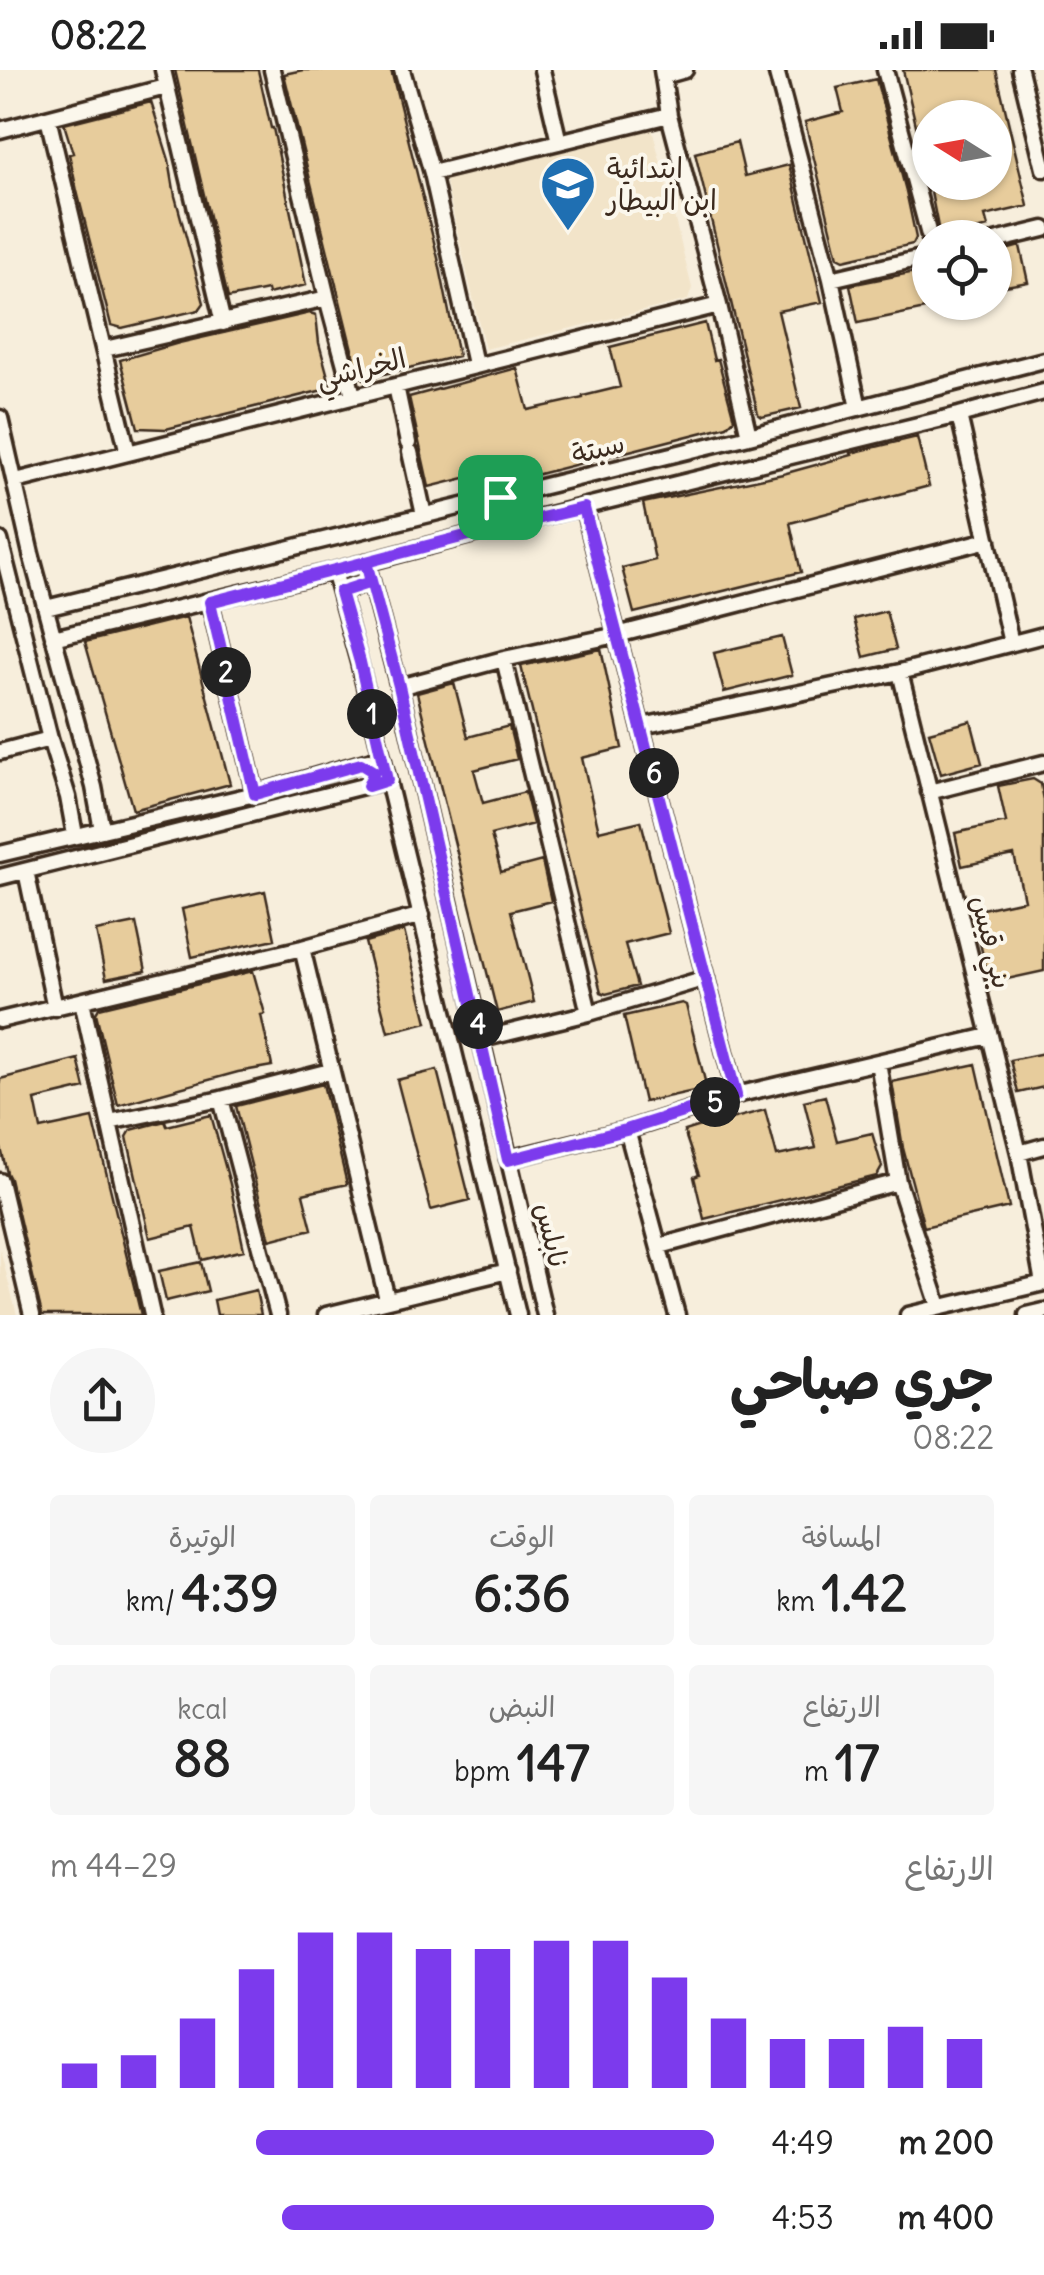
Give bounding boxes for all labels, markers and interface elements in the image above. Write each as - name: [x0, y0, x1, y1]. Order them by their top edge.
- text: 08:22: [50, 12, 147, 59]
- north arrow: [912, 100, 1012, 200]
- map controls: [912, 100, 1012, 320]
- place label: ابتدائية ابن البيطار: [605, 150, 717, 218]
- school or university icon: ابتدائية ابن البيطار: [538, 154, 598, 233]
- button: locate: [912, 220, 1012, 320]
- street label: الخراشي: [312, 339, 411, 403]
- street label: سبتة: [568, 424, 628, 472]
- pin: [458, 455, 543, 540]
- icon: arrive: [473, 470, 528, 525]
- pin: 2: [201, 647, 251, 697]
- text: 2: [218, 654, 234, 690]
- pin: 1: [347, 689, 397, 739]
- text: 1: [366, 696, 378, 732]
- pin: 6: [629, 748, 679, 798]
- text: 6: [646, 755, 662, 791]
- street label: بني قيس: [956, 892, 1021, 994]
- pin: 4: [453, 999, 503, 1049]
- text: 4: [470, 1006, 486, 1042]
- pin: 5: [690, 1077, 740, 1127]
- text: 5: [707, 1084, 723, 1120]
- street label: نابلس: [527, 1199, 577, 1271]
- text: جري صباحي: [730, 1345, 994, 1414]
- button: share: [50, 1348, 155, 1453]
- text: 08:22: [912, 1417, 994, 1458]
- text: الوتيرة: [169, 1519, 236, 1555]
- text: الوقت: [489, 1519, 555, 1555]
- text: المسافة: [802, 1519, 882, 1555]
- text: 4:39: [182, 1562, 279, 1625]
- text: 6:36: [473, 1562, 571, 1625]
- text: 1.42: [822, 1562, 907, 1625]
- text: /km: [126, 1583, 182, 1619]
- text: km: [776, 1583, 822, 1619]
- text: النبض: [489, 1689, 555, 1725]
- text: الارتفاع: [802, 1689, 881, 1725]
- text: kcal: [177, 1691, 228, 1727]
- text: 88: [174, 1727, 231, 1790]
- text: 147: [517, 1732, 590, 1795]
- text: 17: [835, 1732, 879, 1795]
- text: bpm: [454, 1753, 517, 1789]
- text: m: [804, 1753, 835, 1789]
- text: 29–44 m: [50, 1845, 177, 1886]
- text: الارتفاع: [904, 1848, 994, 1889]
- text: 4:49: [771, 2122, 834, 2163]
- text: 200 m: [899, 2122, 994, 2163]
- text: 4:53: [772, 2197, 834, 2238]
- text: 400 m: [898, 2197, 994, 2238]

